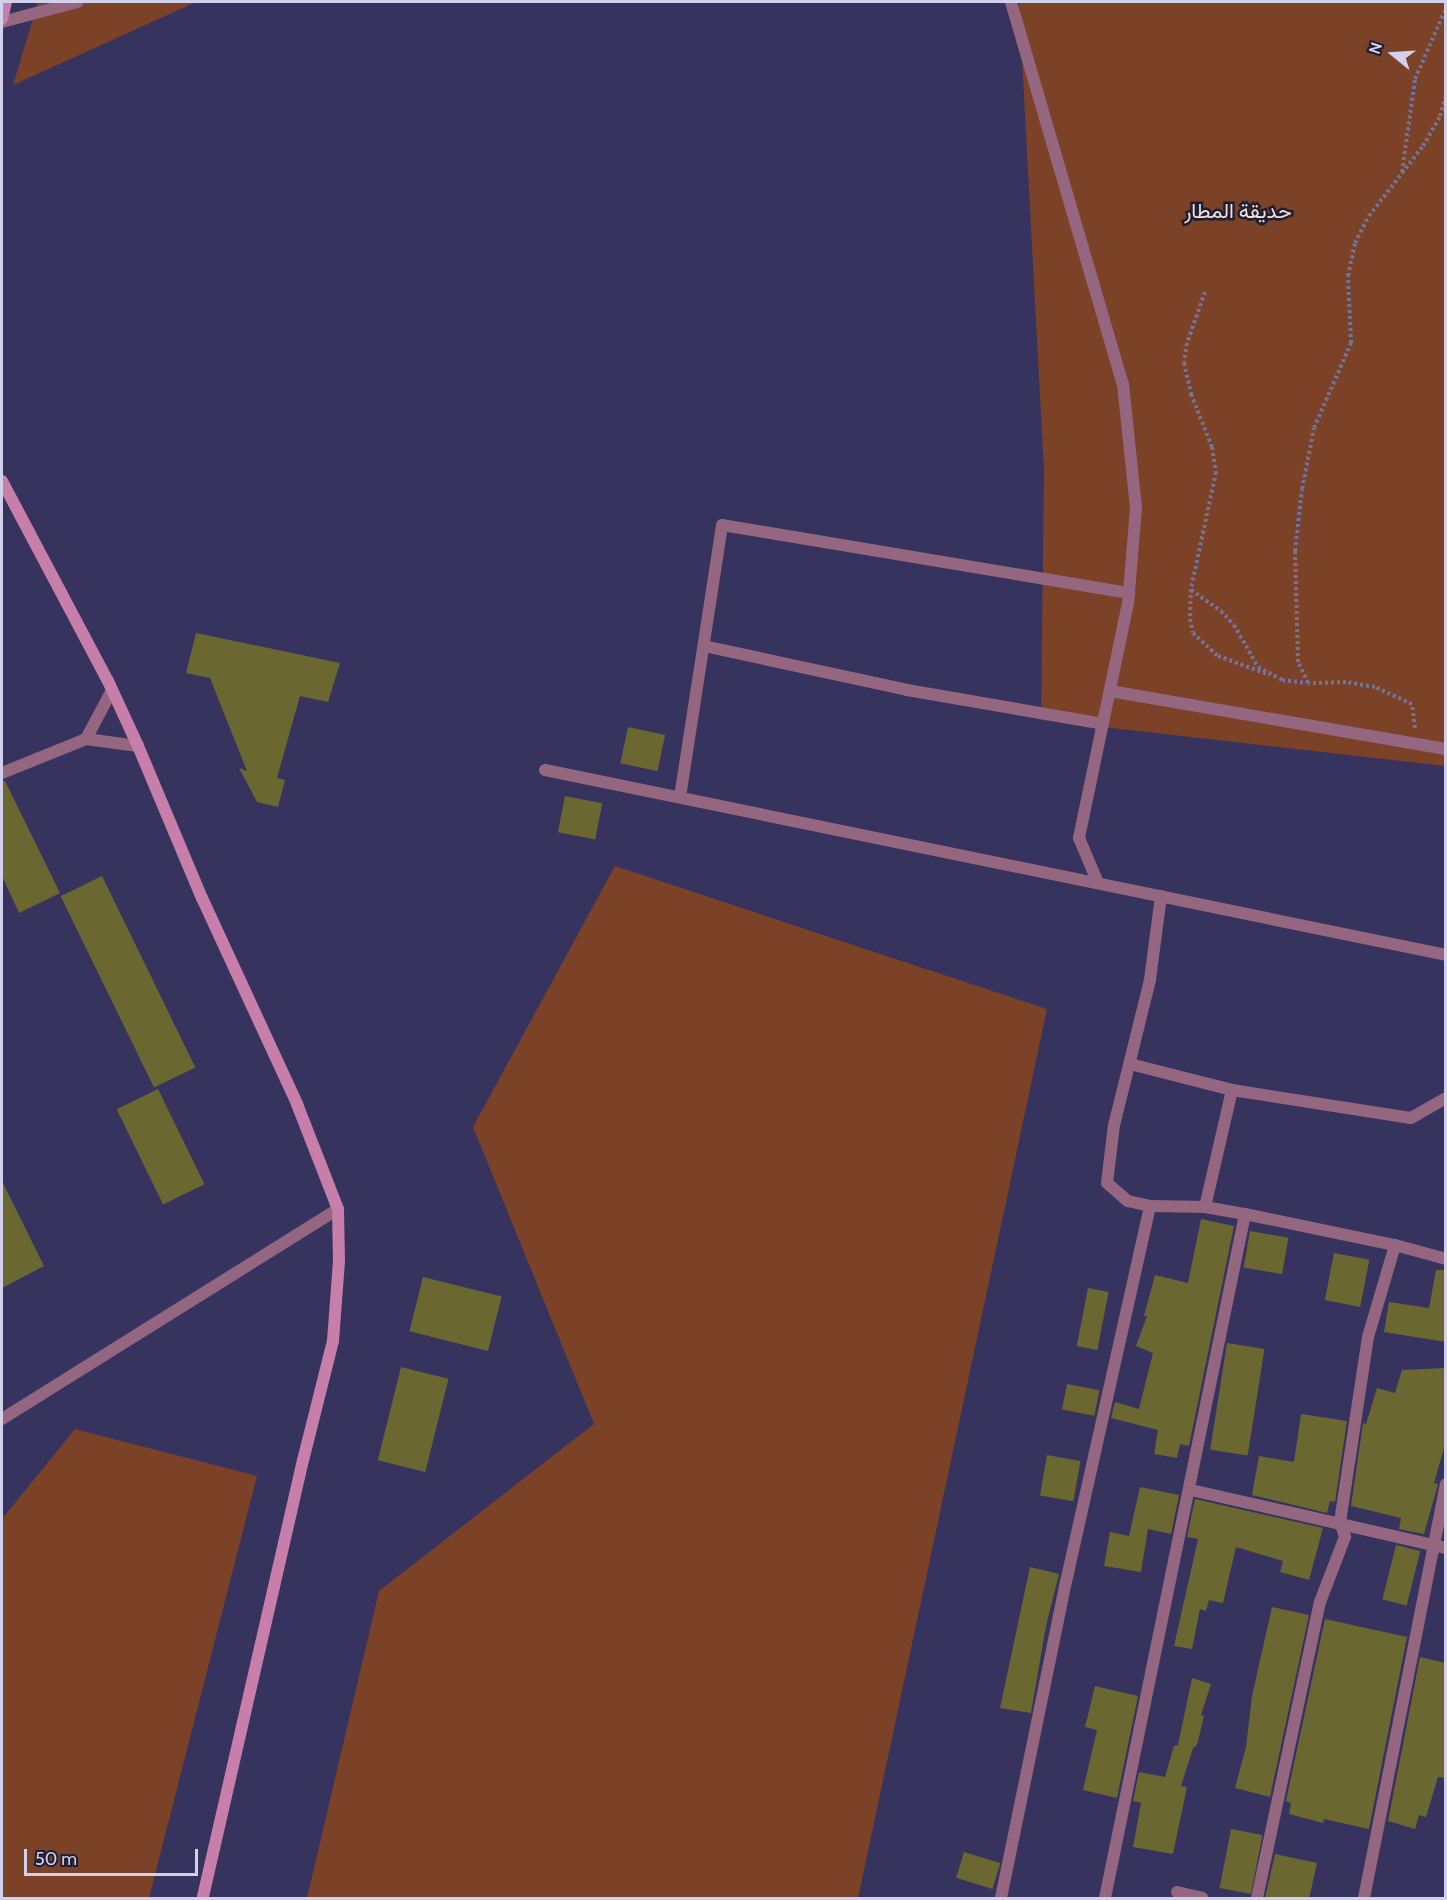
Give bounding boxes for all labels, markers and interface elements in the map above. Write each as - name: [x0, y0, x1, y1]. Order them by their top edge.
- north arrow: [1363, 24, 1423, 84]
- text: N: [1365, 40, 1386, 57]
- park label: حديقة المطار: [1184, 198, 1292, 224]
- scale bar: [27, 1837, 201, 1875]
- text: 50 m: [35, 1848, 77, 1870]

